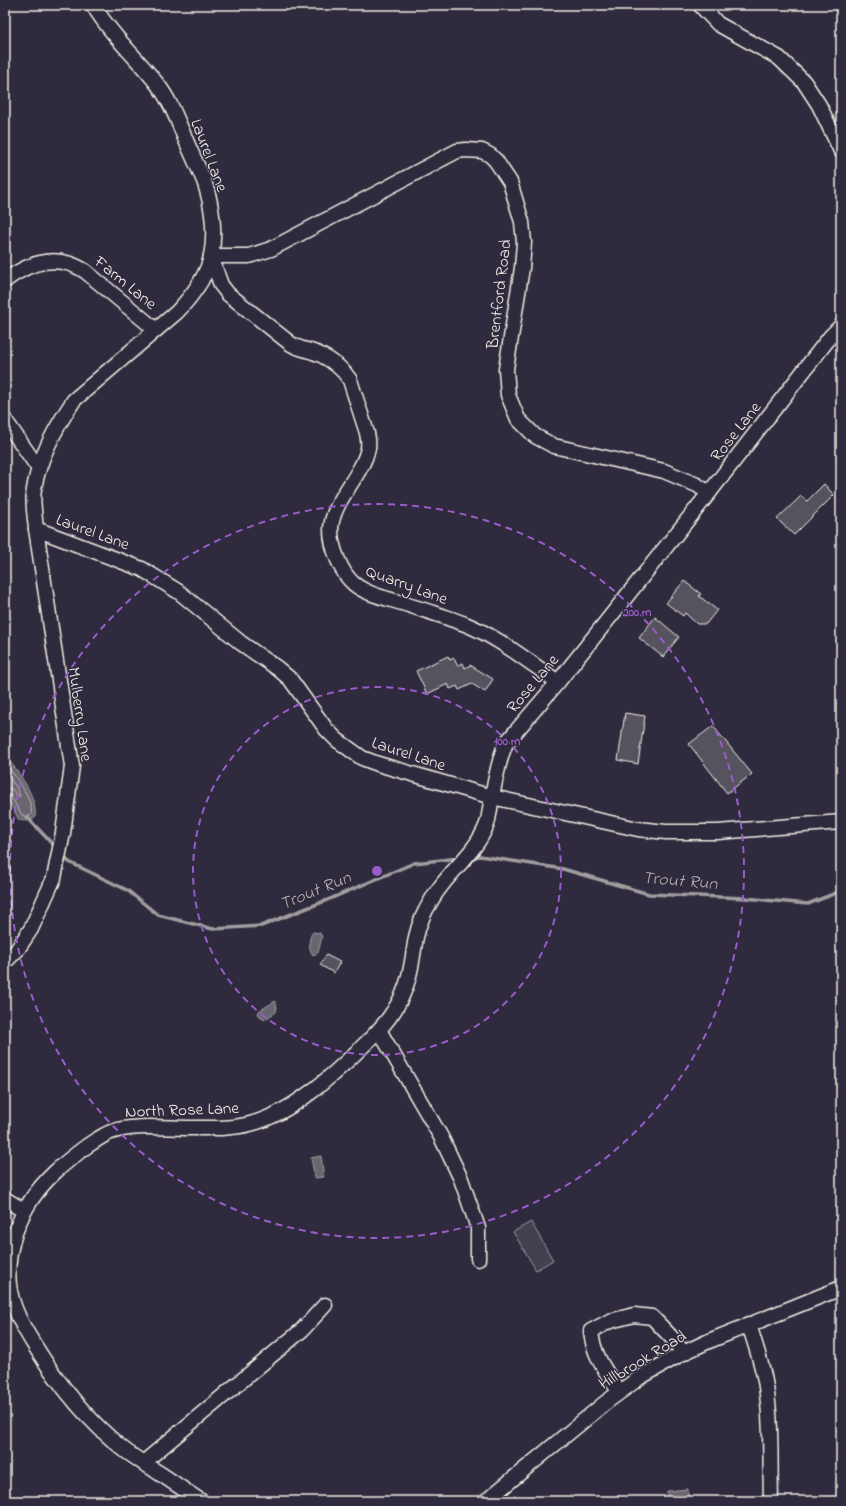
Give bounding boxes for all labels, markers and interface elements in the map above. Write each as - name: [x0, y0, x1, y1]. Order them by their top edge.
- street label: Laurel Lane: [183, 115, 234, 196]
- street label: Brentford Road: [480, 238, 519, 351]
- street label: Farm Lane: [88, 249, 162, 317]
- street label: Rose Lane: [705, 396, 768, 467]
- street label: Laurel Lane: [52, 508, 133, 557]
- street label: Quarry Lane: [362, 559, 451, 613]
- text: 200 m: [622, 604, 652, 622]
- street label: Rose Lane: [501, 649, 566, 719]
- street label: Mulberry Lane: [60, 665, 99, 764]
- street label: Laurel Lane: [368, 731, 449, 778]
- text: 100 m: [494, 733, 521, 751]
- centre of rings: [370, 864, 384, 878]
- water label: Trout Run: [276, 865, 356, 918]
- water label: Trout Run: [641, 866, 719, 898]
- street label: North Rose Lane: [125, 1096, 240, 1125]
- street label: Hillbrook Road: [594, 1324, 692, 1396]

